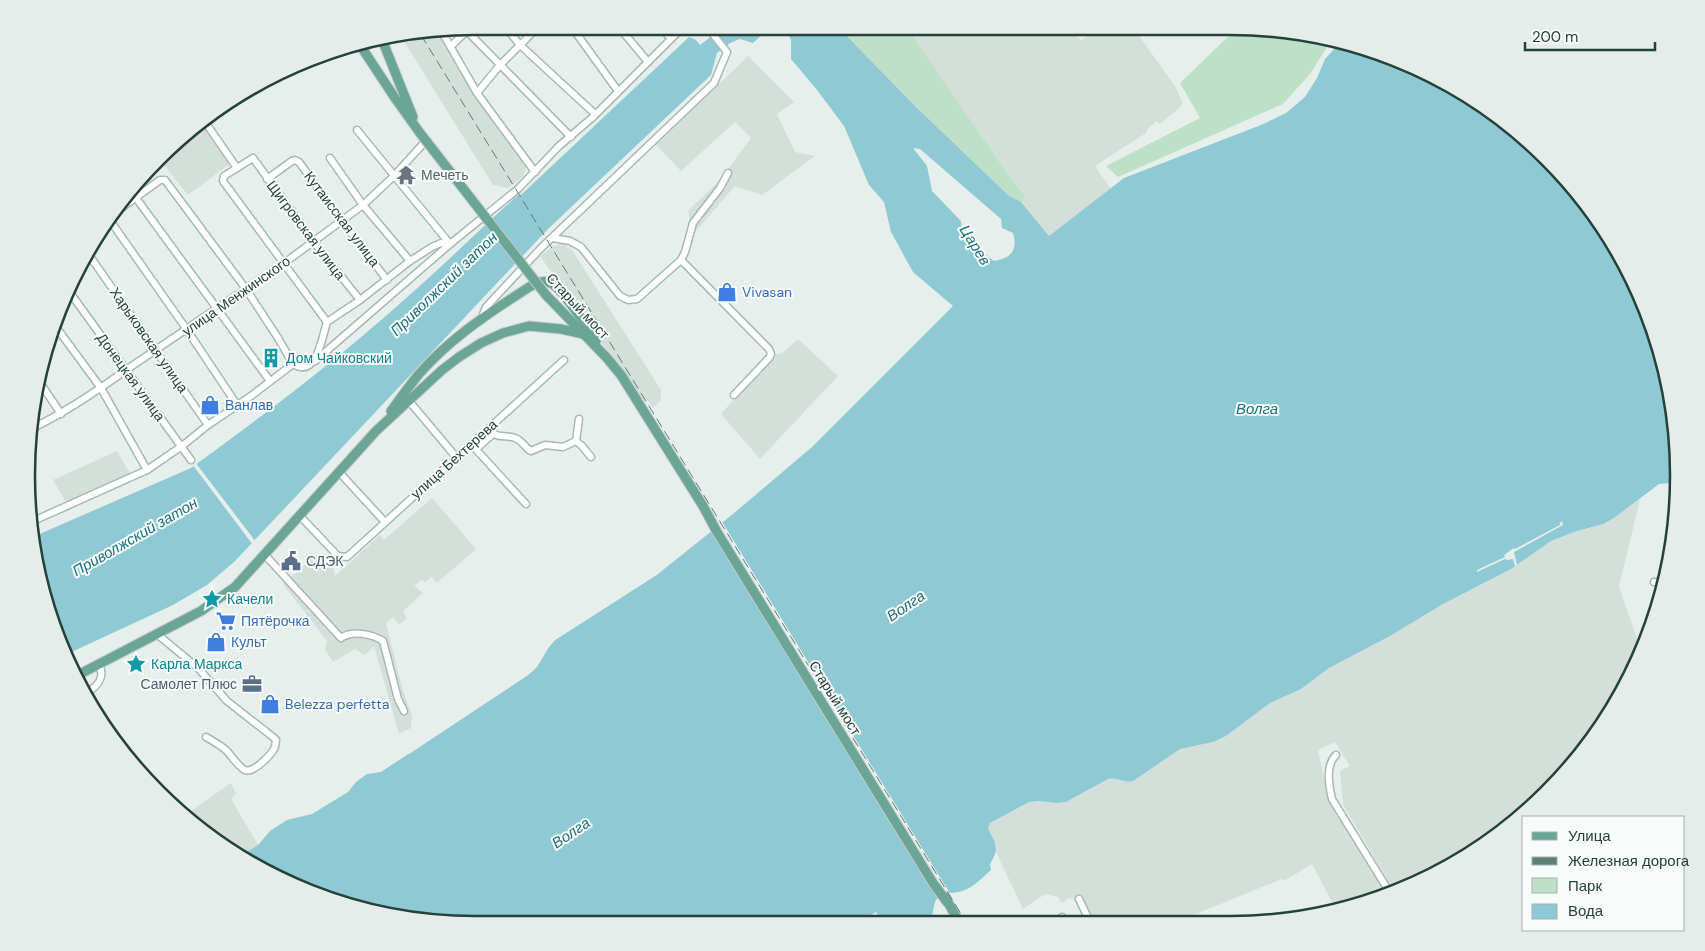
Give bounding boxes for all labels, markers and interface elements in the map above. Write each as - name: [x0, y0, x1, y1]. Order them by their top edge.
- scale bar: [1525, 20, 1655, 52]
- text: 200 m: [1532, 27, 1578, 47]
- temple icon: Мечеть: [395, 164, 417, 186]
- place label: Мечеть: [421, 166, 468, 184]
- street label: Кутаисская улица: [300, 168, 384, 271]
- street label: Щигровская улица: [263, 177, 349, 283]
- water label: Царев: [955, 221, 995, 269]
- water label: Приволжский затон: [386, 228, 502, 340]
- street label: улица Менжинского: [178, 252, 294, 340]
- street label: Старый мост: [543, 269, 614, 343]
- shop icon: Vivasan: [716, 281, 738, 303]
- place label: Vivasan: [742, 283, 792, 301]
- street label: Харьковская улица: [106, 284, 192, 396]
- street label: Донецкая улица: [93, 329, 169, 425]
- building icon: Дом Чайковский: [260, 347, 282, 369]
- place label: Дом Чайковский: [286, 349, 392, 367]
- shop icon: Ванлав: [199, 394, 221, 416]
- place label: Ванлав: [225, 396, 273, 414]
- water label: Волга: [1236, 399, 1278, 419]
- street label: улица Бехтерева: [407, 415, 501, 503]
- water label: Приволжский затон: [69, 493, 201, 581]
- public building icon: СДЭК: [280, 550, 302, 572]
- place label: СДЭК: [306, 552, 344, 570]
- water label: Волга: [883, 586, 929, 626]
- place icon: Качели: [201, 588, 223, 610]
- place label: Качели: [227, 590, 273, 608]
- supermarket icon: Пятёрочка: [215, 610, 237, 632]
- place label: Пятёрочка: [241, 612, 310, 630]
- shop icon: Культ: [205, 631, 227, 653]
- place label: Культ: [231, 633, 267, 651]
- place icon: Карла Маркса: [125, 653, 147, 675]
- place label: Карла Маркса: [151, 655, 243, 673]
- street label: Старый мост: [805, 657, 865, 739]
- office icon: Самолет Плюс: [241, 673, 263, 695]
- place label: Самолет Плюс: [140, 675, 237, 693]
- shop icon: Belezza perfetta: [259, 693, 281, 715]
- place label: Belezza perfetta: [285, 695, 389, 713]
- water label: Волга: [548, 813, 594, 853]
- legend: [1522, 816, 1685, 931]
- text: Улица: [1568, 826, 1611, 846]
- text: Железная дорога: [1568, 851, 1690, 871]
- text: Парк: [1568, 876, 1602, 896]
- text: Вода: [1568, 901, 1604, 921]

